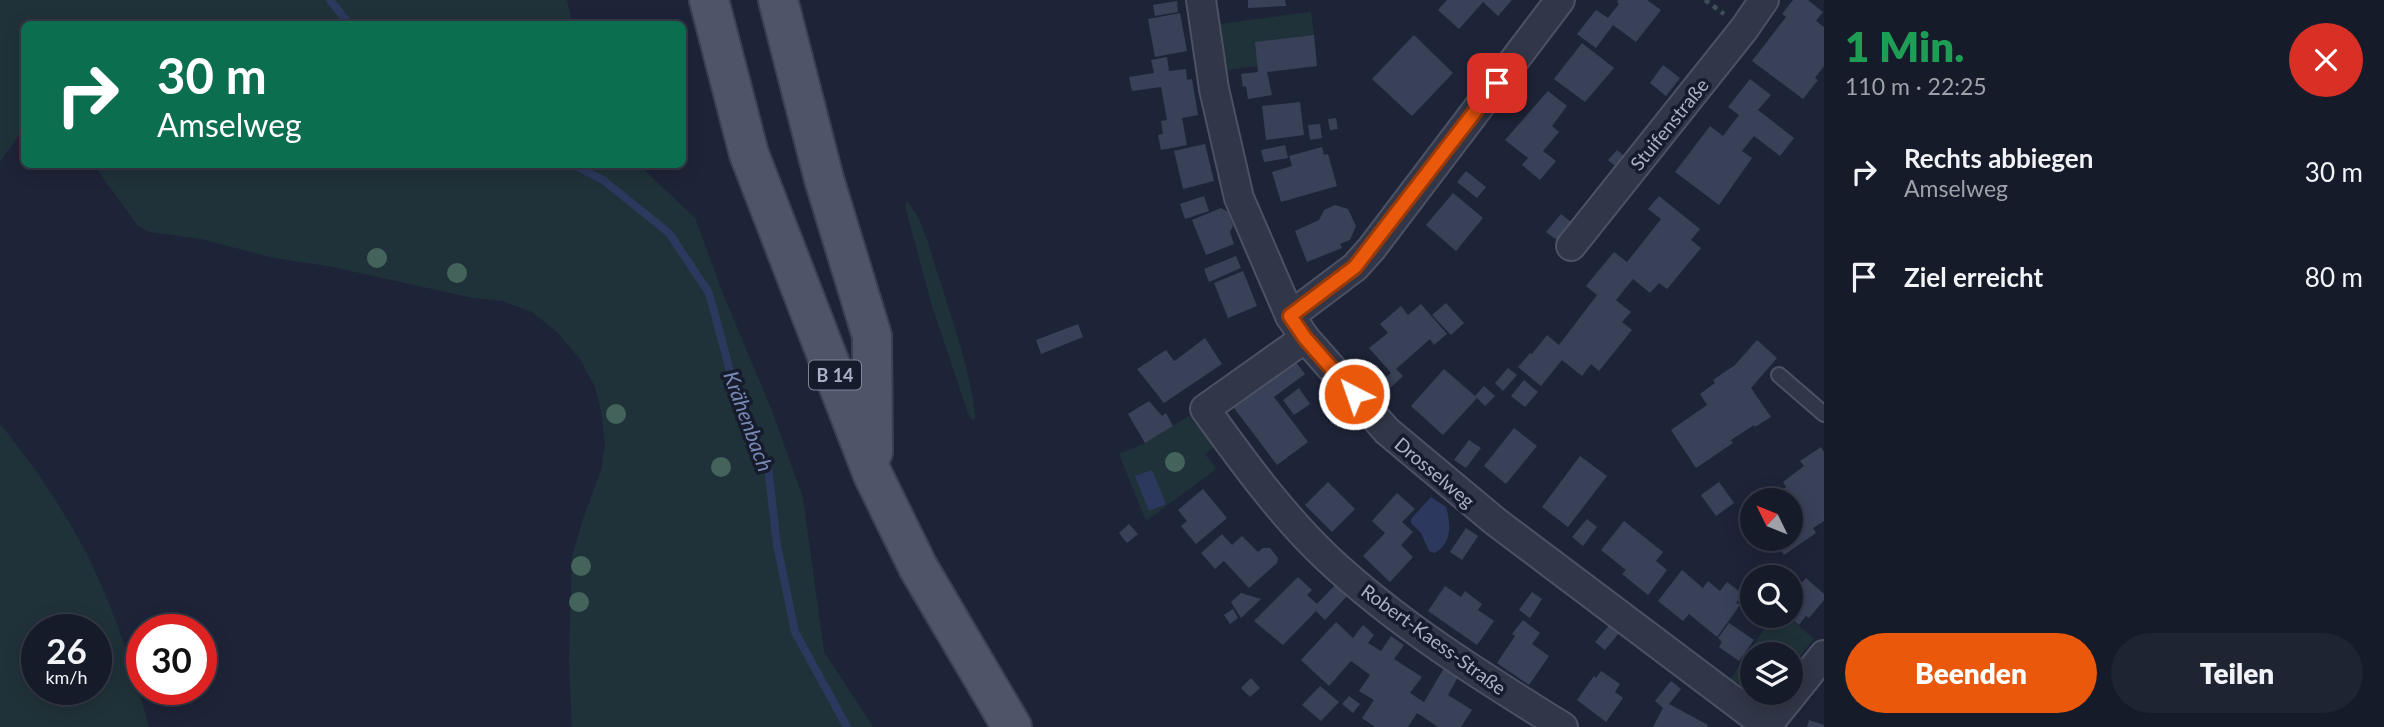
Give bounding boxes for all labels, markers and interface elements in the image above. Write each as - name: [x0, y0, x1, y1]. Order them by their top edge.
- text: 1 Min.: [1845, 21, 1964, 71]
- button: close: [2289, 23, 2363, 97]
- text: 30 m: [157, 46, 267, 104]
- icon: right: [42, 49, 133, 140]
- pin: [1467, 53, 1527, 113]
- icon: arrive: [1478, 64, 1516, 102]
- text: 110 m · 22:25: [1845, 72, 1987, 100]
- street label: Stuifenstraße: [1625, 74, 1713, 174]
- text: Amselweg: [157, 105, 302, 144]
- text: Rechts abbiegen: [1904, 142, 2093, 174]
- icon: right: [1845, 153, 1883, 191]
- text: 30 m: [2305, 156, 2363, 188]
- text: Amselweg: [1904, 174, 2008, 202]
- icon: arrive: [1845, 258, 1883, 296]
- text: Ziel erreicht: [1904, 261, 2043, 293]
- text: 80 m: [2305, 261, 2363, 293]
- position arrow: [1317, 357, 1391, 431]
- road number: B 14: [809, 360, 861, 390]
- water label: Krähenbach: [719, 367, 779, 475]
- street label: Drosselweg: [1390, 432, 1480, 512]
- north arrow: [1740, 488, 1802, 551]
- map controls: [1740, 488, 1803, 705]
- button: search: [1740, 565, 1803, 628]
- street label: Robert-Kaess-Straße: [1357, 579, 1511, 699]
- speed limit sign: 30: [126, 614, 217, 705]
- text: 26: [46, 629, 87, 671]
- button: Beenden: [1845, 633, 2097, 713]
- button: Teilen: [2111, 633, 2363, 713]
- button: layers: [1740, 642, 1803, 705]
- text: km/h: [45, 666, 88, 688]

